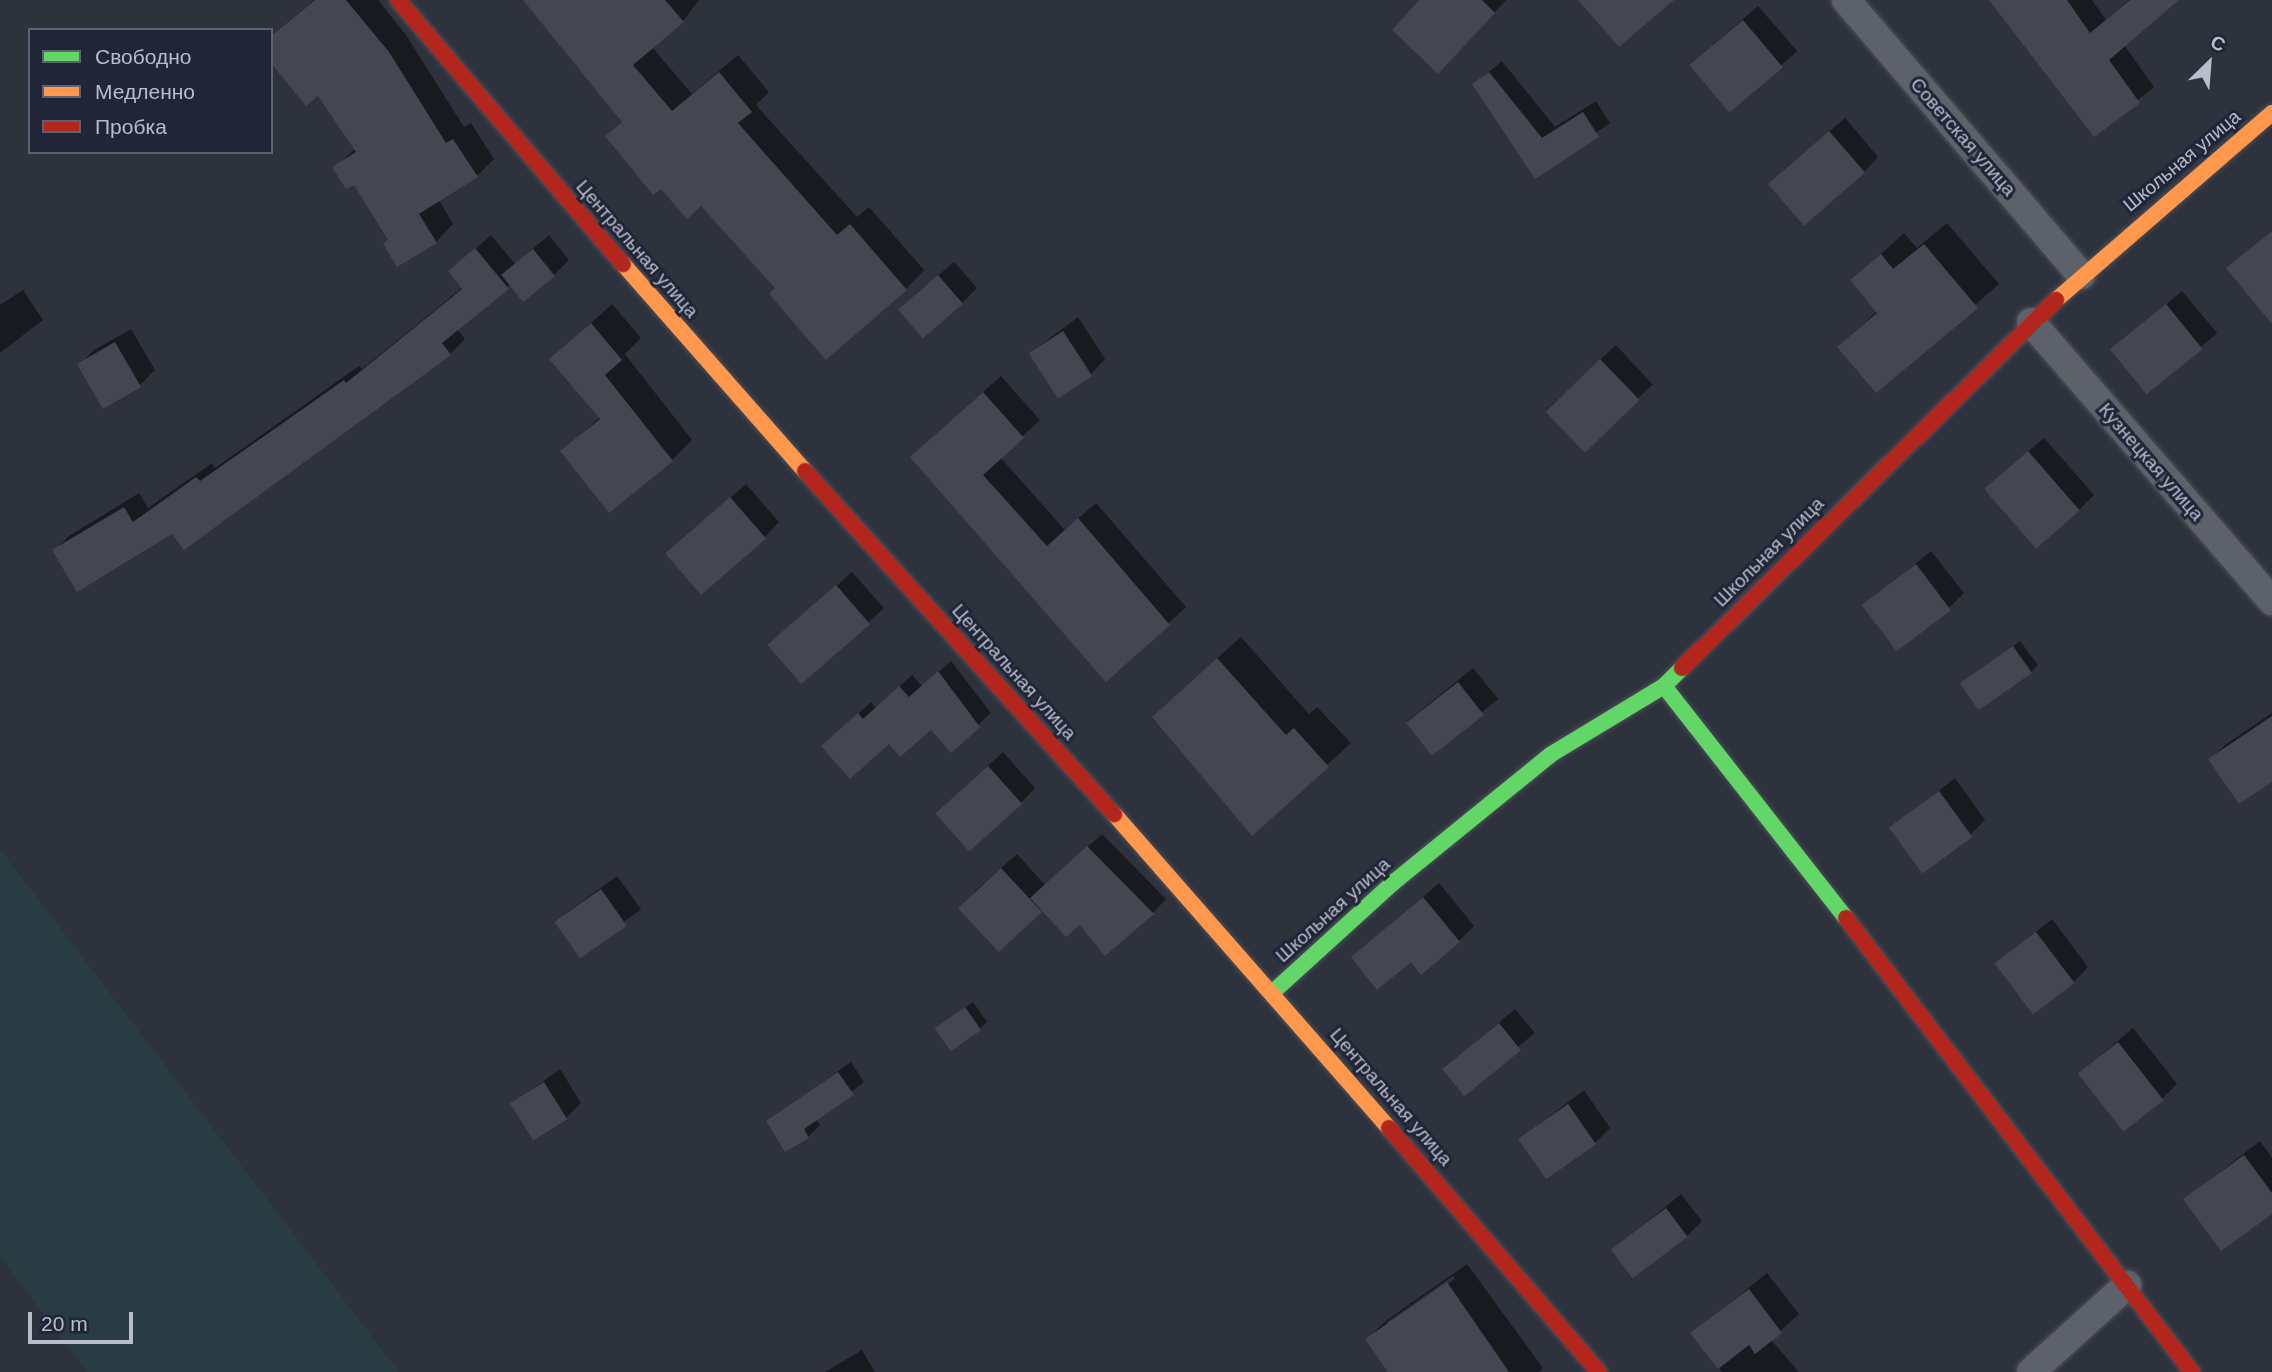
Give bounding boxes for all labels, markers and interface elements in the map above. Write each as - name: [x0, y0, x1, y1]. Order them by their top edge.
- legend: [28, 28, 273, 154]
- north arrow: [2174, 28, 2244, 98]
- text: С: [2207, 31, 2229, 56]
- text: Свободно: [95, 45, 192, 68]
- street label: Советская улица: [1905, 73, 2021, 201]
- text: Медленно: [95, 80, 195, 103]
- street label: Школьная улица: [2119, 105, 2245, 217]
- text: Пробка: [95, 115, 167, 138]
- street label: Центральная улица: [571, 176, 703, 322]
- street label: Кузнецкая улица: [2094, 399, 2208, 525]
- street label: Школьная улица: [1709, 492, 1829, 612]
- street label: Центральная улица: [947, 599, 1081, 745]
- street label: Школьная улица: [1271, 853, 1395, 967]
- street label: Центральная улица: [1325, 1024, 1457, 1170]
- scale bar: [32, 1298, 136, 1342]
- text: 20 m: [41, 1312, 88, 1335]

